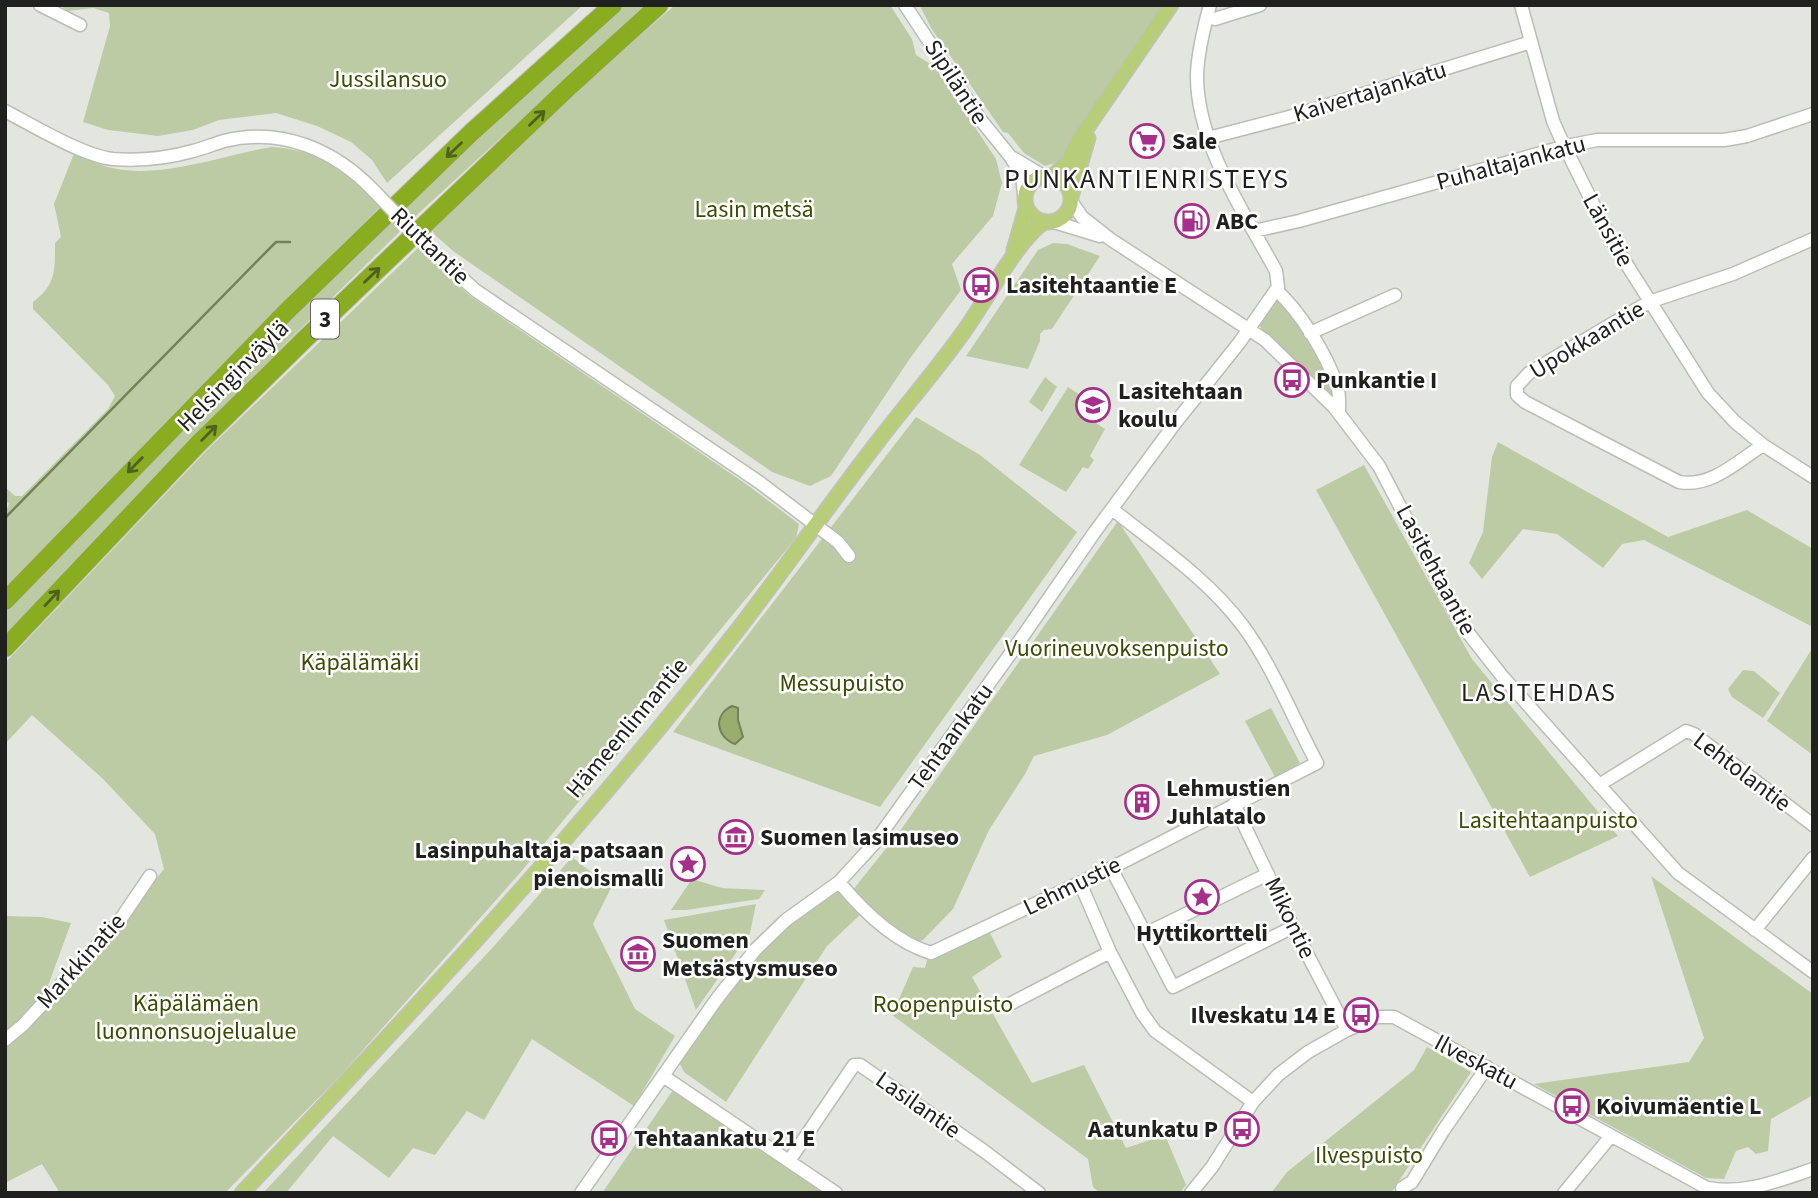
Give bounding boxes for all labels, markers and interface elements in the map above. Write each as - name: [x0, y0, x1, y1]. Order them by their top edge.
- street label: Sipiläntie: [915, 33, 997, 131]
- street label: Kaivertajankatu: [1289, 52, 1451, 132]
- park label: Jussilansuo: [329, 62, 447, 97]
- one-way arrow: [528, 110, 545, 127]
- supermarket icon: Sale: [1128, 122, 1166, 160]
- place label: Sale: [1172, 124, 1217, 159]
- street label: Puhaltajankatu: [1432, 126, 1590, 200]
- one-way arrow: [446, 141, 463, 158]
- district label: PUNKANTIENRISTEYS: [1004, 159, 1290, 199]
- street label: Länsitie: [1574, 187, 1642, 273]
- park label: Lasin metsä: [694, 192, 814, 227]
- street label: Riuttantie: [382, 199, 478, 293]
- fuel station icon: ABC: [1173, 202, 1211, 240]
- place label: ABC: [1215, 204, 1258, 239]
- bus stop icon: Lasitehtaantie E: [962, 266, 1000, 304]
- one-way arrow: [363, 267, 381, 283]
- place label: Lasitehtaantie E: [1006, 268, 1177, 303]
- street label: Upokkaantie: [1523, 292, 1651, 388]
- road number: 3: [311, 300, 339, 338]
- street label: Helsinginväylä: [169, 312, 297, 440]
- bus stop icon: Punkantie I: [1273, 361, 1311, 399]
- place label: Punkantie I: [1316, 363, 1437, 398]
- place label: Lasitehtaan koulu: [1118, 374, 1243, 437]
- school or university icon: Lasitehtaan koulu: [1074, 386, 1112, 424]
- one-way arrow: [200, 425, 217, 442]
- one-way arrow: [127, 456, 144, 473]
- street label: Lasitehtaantie: [1387, 499, 1485, 641]
- one-way arrow: [43, 590, 60, 607]
- park label: Vuorineuvoksenpuisto: [1005, 631, 1229, 666]
- park label: Käpälämäki: [300, 645, 420, 680]
- street label: Hämeenlinnantie: [558, 650, 696, 806]
- park label: Messupuisto: [779, 666, 905, 701]
- district label: LASITEHDAS: [1461, 674, 1617, 711]
- street label: Tehtaankatu: [900, 676, 1002, 798]
- street label: Lehtolantie: [1686, 724, 1798, 820]
- place label: Lehmustien Juhlatalo: [1166, 771, 1291, 834]
- building icon: Lehmustien Juhlatalo: [1123, 783, 1161, 821]
- park label: Lasitehtaanpuisto: [1458, 803, 1638, 838]
- museum icon: Suomen lasimuseo: [717, 818, 755, 856]
- place label: Suomen lasimuseo: [760, 820, 959, 855]
- place label: Lasinpuhaltaja-patsaan pienoismalli: [414, 833, 664, 896]
- place icon: Lasinpuhaltaja-patsaan pienoismalli: [669, 845, 707, 883]
- street label: Lehmustie: [1017, 847, 1127, 925]
- street label: Mikontie: [1255, 871, 1325, 965]
- place icon: Hyttikortteli: [1183, 878, 1221, 916]
- street label: Markkinatie: [28, 905, 134, 1017]
- place label: Hyttikortteli: [1136, 916, 1268, 951]
- place label: Suomen Metsästysmuseo: [662, 923, 838, 986]
- museum icon: Suomen Metsästysmuseo: [619, 935, 657, 973]
- park label: Käpälämäen luonnonsuojelualue: [96, 986, 296, 1049]
- park label: Roopenpuisto: [873, 987, 1013, 1022]
- bus stop icon: Ilveskatu 14 E: [1342, 996, 1380, 1034]
- place label: Ilveskatu 14 E: [1190, 998, 1336, 1033]
- street label: Ilveskatu: [1428, 1025, 1524, 1099]
- street label: Lasilantie: [868, 1063, 968, 1147]
- bus stop icon: Koivumäentie L: [1553, 1087, 1591, 1125]
- place label: Koivumäentie L: [1596, 1089, 1761, 1124]
- bus stop icon: Aatunkatu P: [1223, 1110, 1261, 1148]
- place label: Aatunkatu P: [1087, 1112, 1218, 1147]
- bus stop icon: Tehtaankatu 21 E: [590, 1119, 628, 1157]
- place label: Tehtaankatu 21 E: [634, 1121, 815, 1156]
- park label: Ilvespuisto: [1315, 1138, 1423, 1173]

